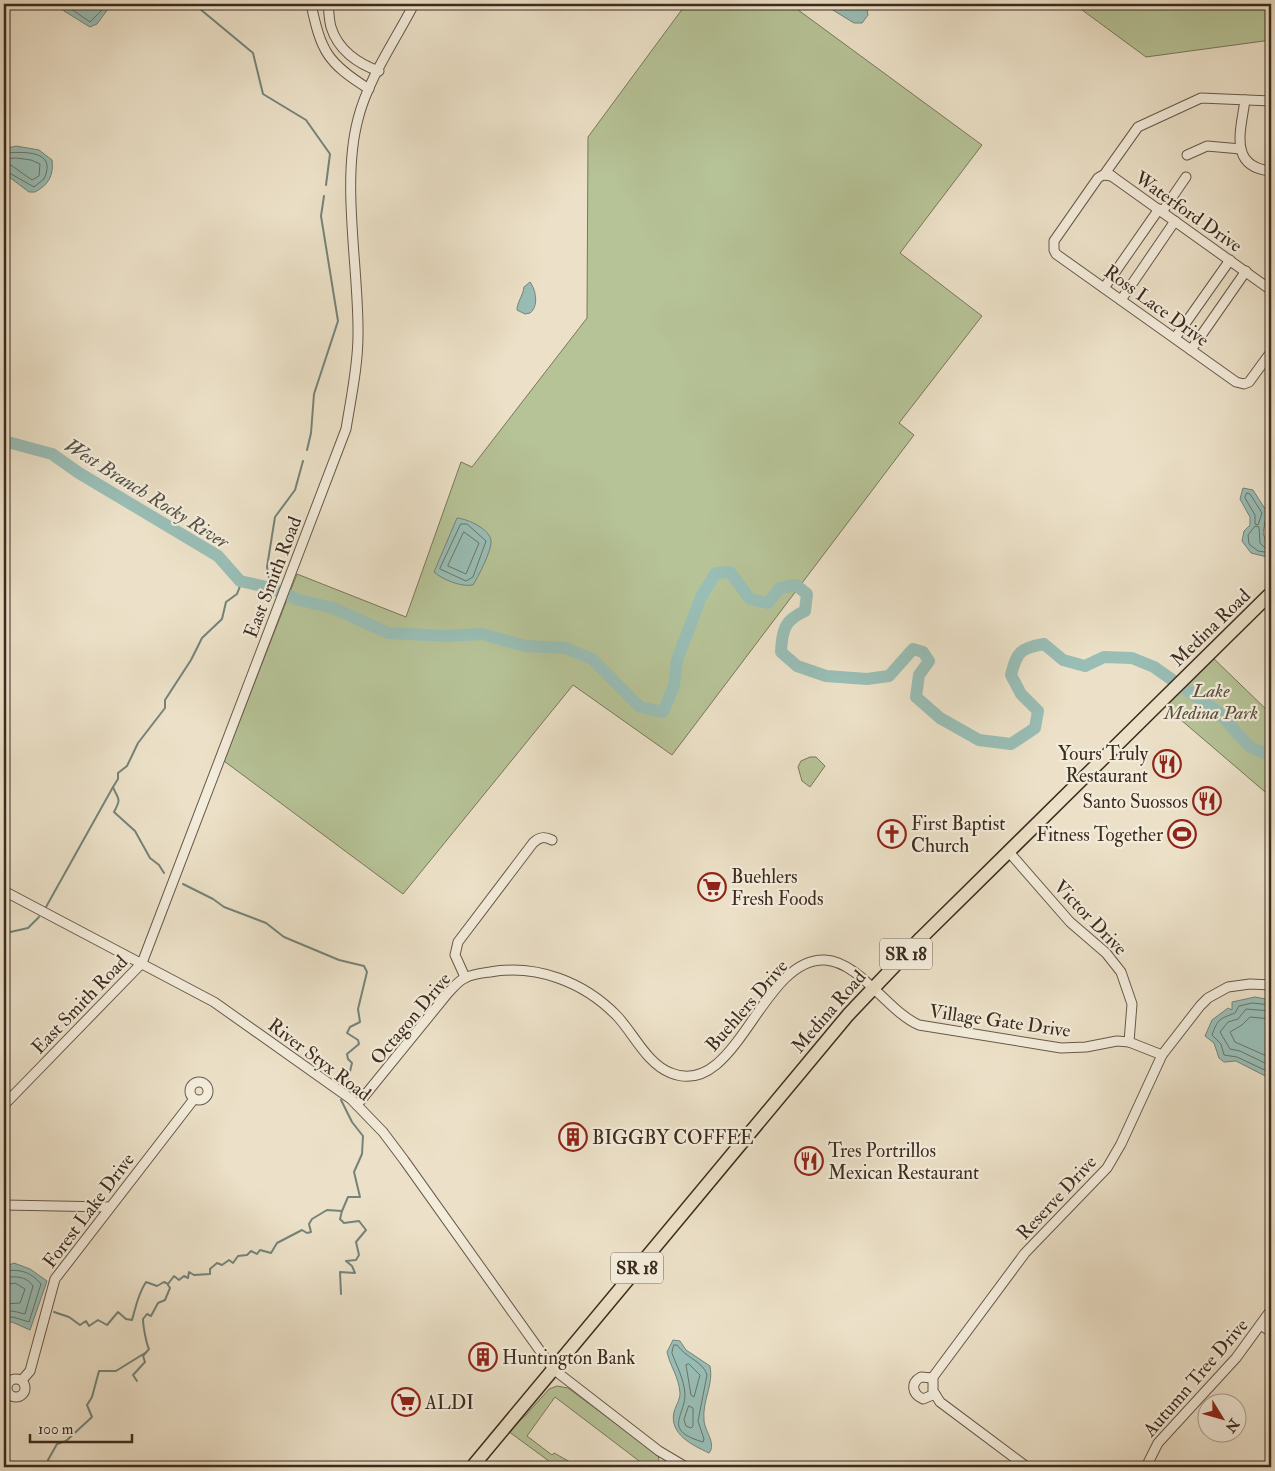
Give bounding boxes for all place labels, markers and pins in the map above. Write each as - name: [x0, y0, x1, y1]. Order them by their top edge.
- place label: Yours Truly Restaurant: [1058, 742, 1149, 788]
- restaurant icon: Yours Truly Restaurant: [1152, 749, 1182, 779]
- restaurant icon: Santo Suossos: [1192, 786, 1222, 816]
- place label: Santo Suossos: [1083, 790, 1188, 814]
- place label: First Baptist Church: [911, 812, 1005, 858]
- church icon: First Baptist Church: [877, 819, 907, 849]
- sports icon: Fitness Together: [1167, 819, 1197, 849]
- place label: Fitness Together: [1036, 823, 1163, 847]
- place label: Buehlers Fresh Foods: [731, 865, 823, 911]
- supermarket icon: Buehlers Fresh Foods: [697, 872, 727, 902]
- building icon: BIGGBY COFFEE: [558, 1122, 588, 1152]
- place label: BIGGBY COFFEE: [592, 1126, 754, 1150]
- place label: Tres Portrillos Mexican Restaurant: [828, 1139, 979, 1185]
- restaurant icon: Tres Portrillos Mexican Restaurant: [794, 1146, 824, 1176]
- building icon: Huntington Bank: [468, 1342, 498, 1372]
- place label: Huntington Bank: [502, 1346, 635, 1370]
- supermarket icon: ALDI: [391, 1387, 421, 1417]
- place label: ALDI: [424, 1391, 474, 1415]

